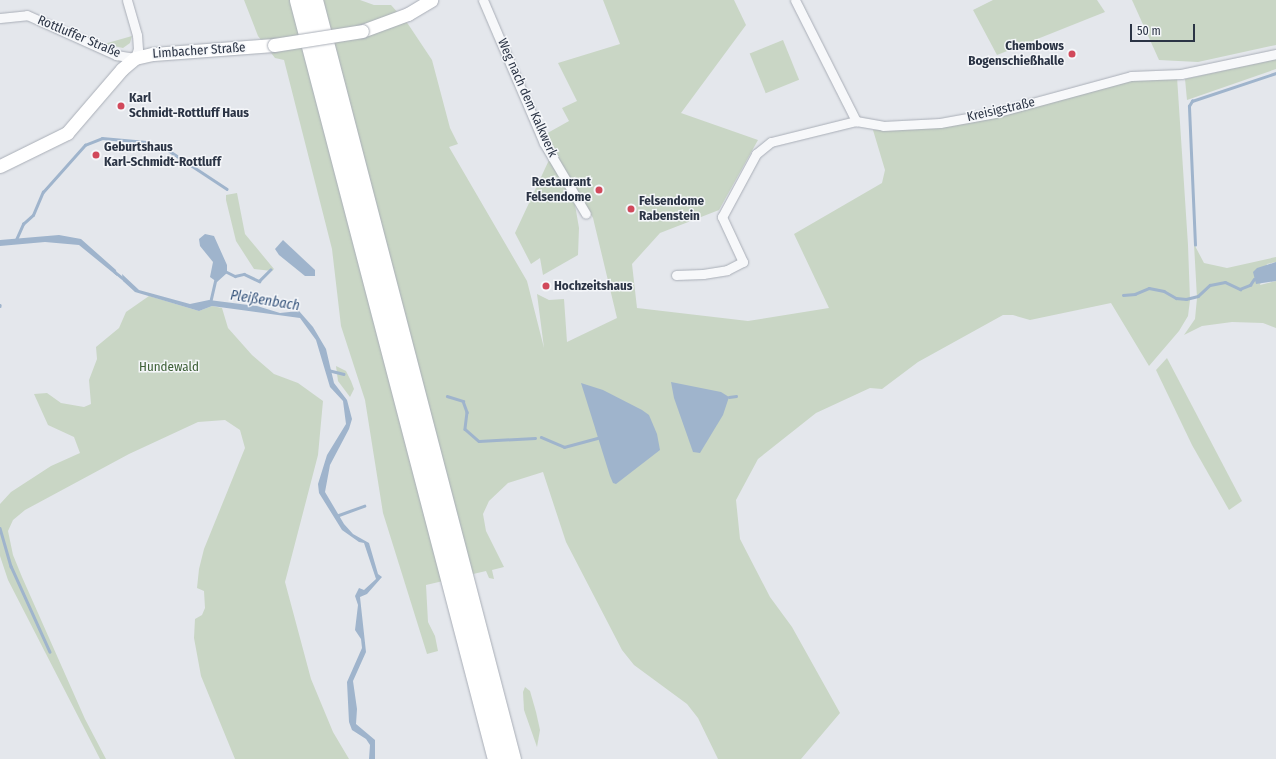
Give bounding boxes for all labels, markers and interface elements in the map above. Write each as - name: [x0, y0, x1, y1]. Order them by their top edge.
- street label: Rottluffer Straße: [35, 12, 123, 62]
- scale bar: [1132, 16, 1197, 42]
- text: 50 m: [1137, 24, 1161, 38]
- street label: Weg nach dem Kalkwerk: [494, 36, 560, 160]
- place label: Chembows Bogenschießhalle: [968, 39, 1064, 70]
- street label: Limbacher Straße: [152, 40, 246, 62]
- marker: Chembows Bogenschießhalle: [1067, 49, 1077, 59]
- place label: Karl Schmidt-Rottluff Haus: [129, 91, 249, 122]
- street label: Kreisigstraße: [965, 95, 1037, 125]
- marker: Karl Schmidt-Rottluff Haus: [116, 101, 126, 111]
- place label: Geburtshaus Karl-Schmidt-Rottluff: [104, 140, 221, 171]
- marker: Geburtshaus Karl-Schmidt-Rottluff: [91, 150, 101, 160]
- place label: Restaurant Felsendome: [526, 175, 591, 206]
- marker: Restaurant Felsendome: [594, 185, 604, 195]
- place label: Felsendome Rabenstein: [639, 194, 704, 225]
- marker: Felsendome Rabenstein: [626, 204, 636, 214]
- place label: Hochzeitshaus: [554, 278, 633, 294]
- marker: Hochzeitshaus: [541, 281, 551, 291]
- water label: Pleißenbach: [229, 287, 301, 315]
- park label: Hundewald: [139, 359, 199, 375]

